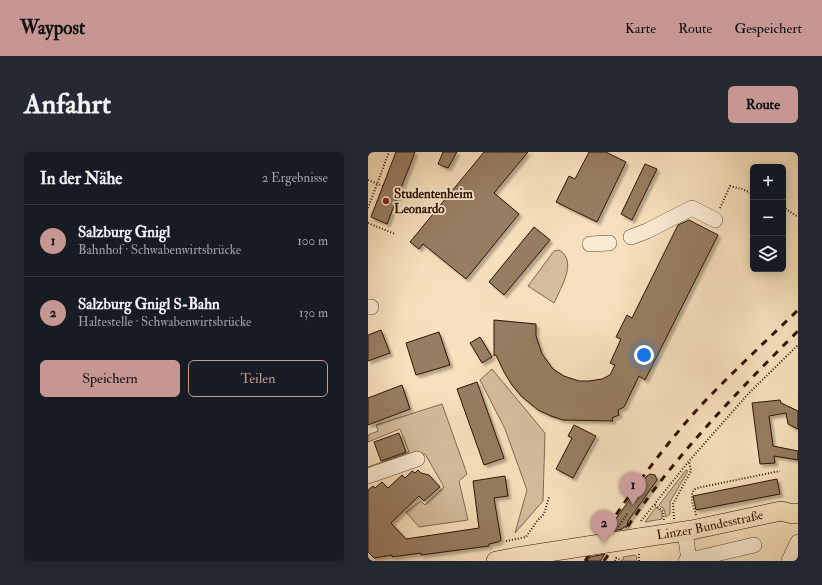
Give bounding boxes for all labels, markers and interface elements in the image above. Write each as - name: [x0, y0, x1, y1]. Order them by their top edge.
- text: Waypost: [20, 16, 85, 40]
- text: Karte: [625, 20, 656, 37]
- text: Route: [678, 20, 712, 37]
- text: Gespeichert: [734, 20, 802, 37]
- button: Route: [728, 86, 798, 123]
- text: Anfahrt: [24, 87, 111, 122]
- map controls: [750, 164, 786, 272]
- button: +: [750, 164, 786, 200]
- text: In der Nähe: [40, 168, 122, 189]
- text: 2 Ergebnisse: [262, 170, 328, 186]
- place label: Studentenheim Leonardo: [394, 186, 474, 217]
- marker: Studentenheim Leonardo: [381, 196, 391, 206]
- button: −: [750, 200, 786, 236]
- text: Salzburg Gnigl: [78, 223, 170, 242]
- text: 1: [51, 233, 55, 249]
- text: 100 m: [297, 233, 328, 249]
- button: layers: [750, 236, 786, 272]
- text: Bahnhof · Schwabenwirtsbrücke: [78, 242, 241, 258]
- text: Salzburg Gnigl S-Bahn: [78, 295, 220, 314]
- text: 2: [50, 305, 56, 321]
- text: 130 m: [299, 305, 328, 321]
- text: Haltestelle · Schwabenwirtsbrücke: [78, 314, 251, 330]
- your location: [634, 345, 654, 365]
- button: Speichern: [40, 360, 180, 397]
- button: Teilen: [188, 360, 328, 397]
- pin: 1: [620, 472, 646, 505]
- street label: Linzer Bundesstraße: [655, 507, 765, 543]
- pin: 2: [591, 510, 617, 543]

